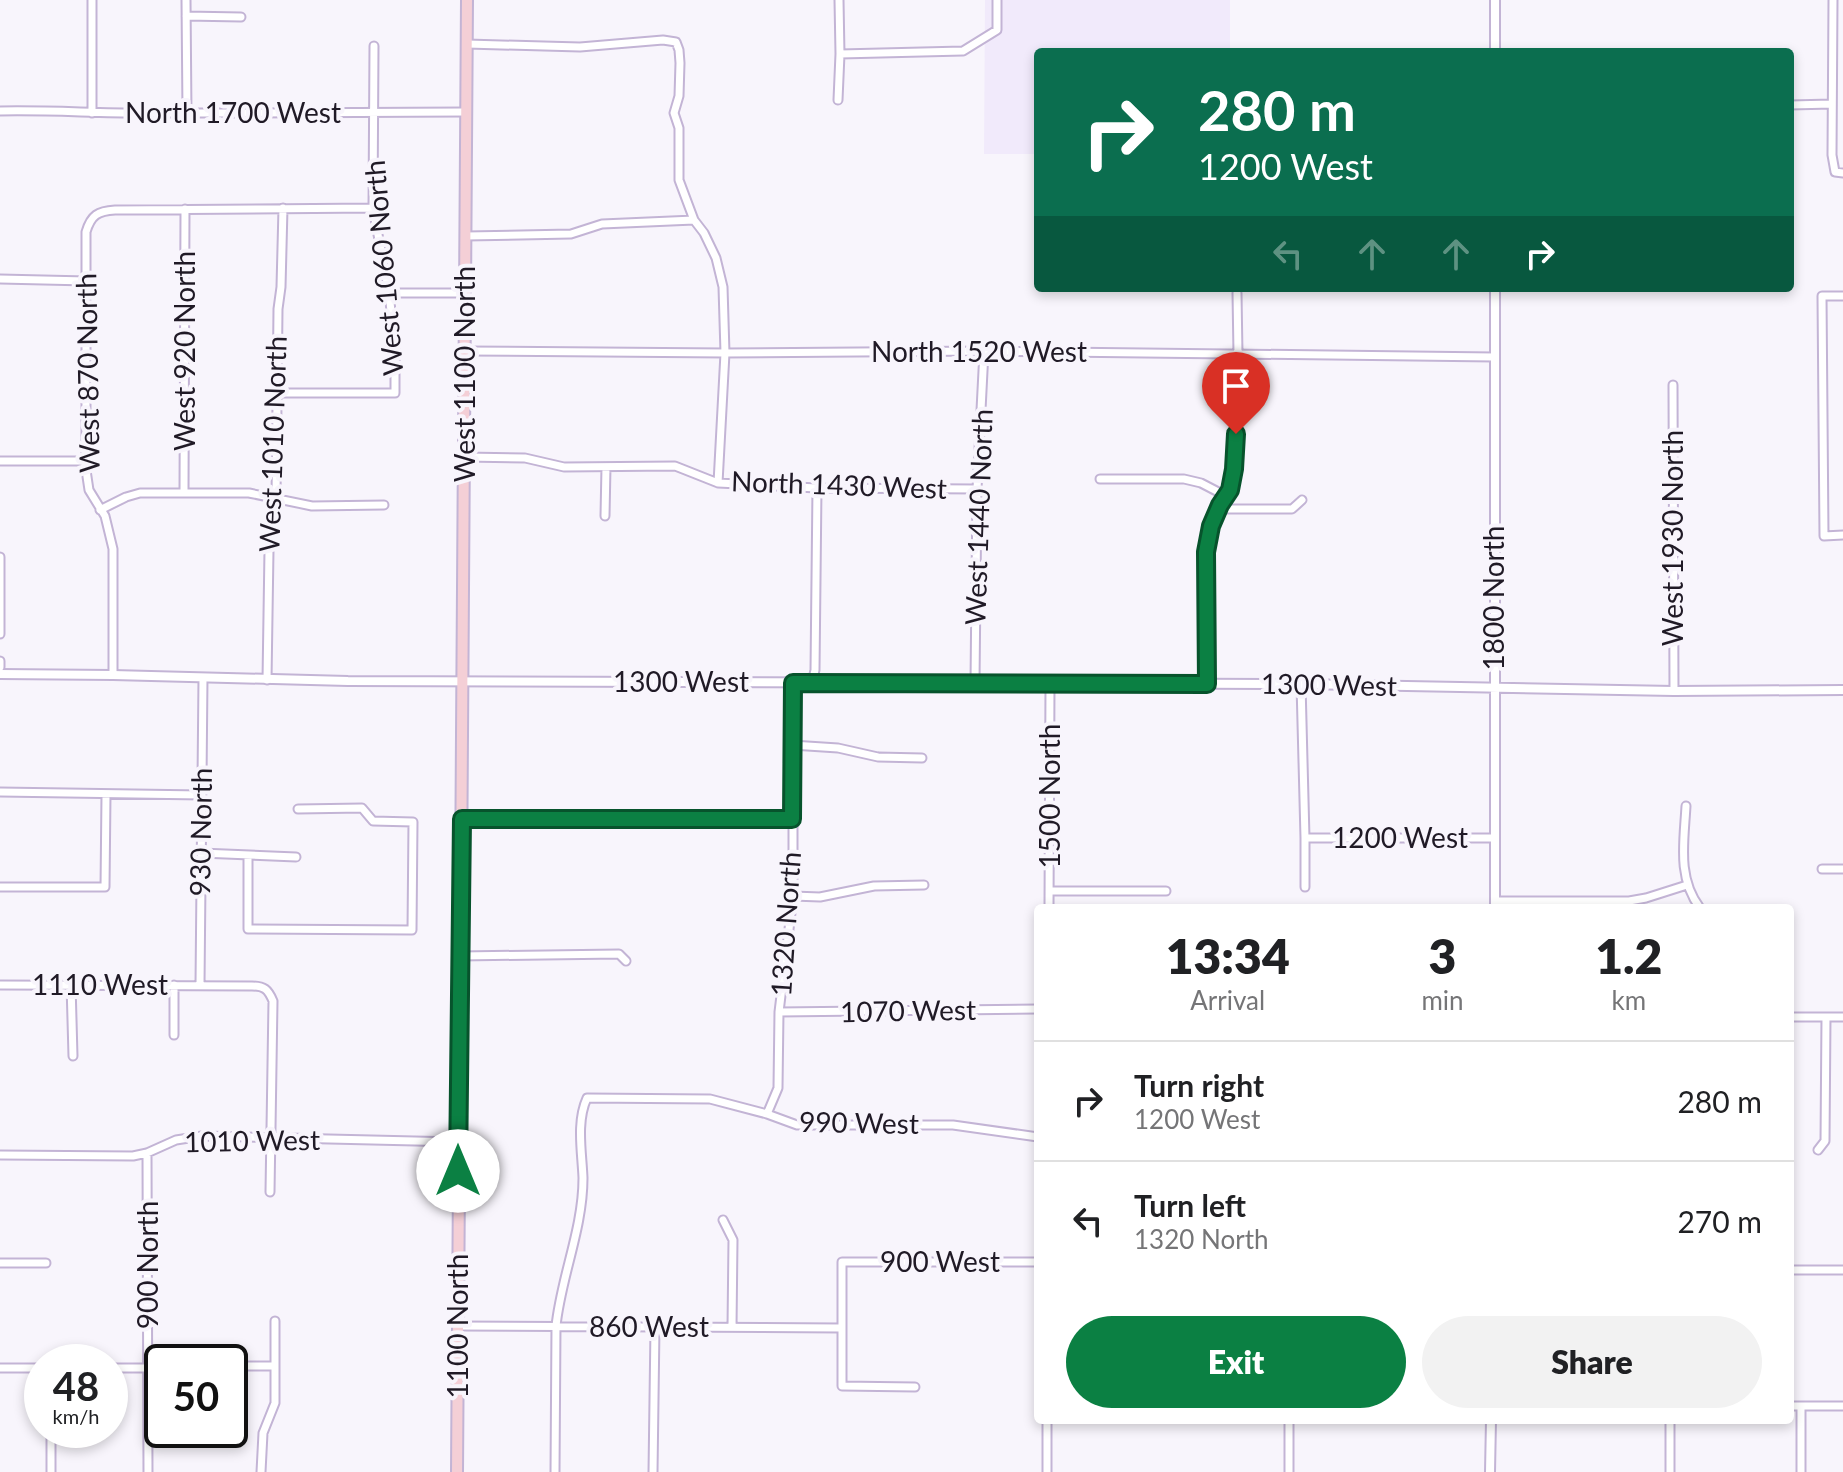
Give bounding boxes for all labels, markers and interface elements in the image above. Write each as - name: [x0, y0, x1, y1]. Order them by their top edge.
- text: 280 m: [1198, 76, 1356, 143]
- icon: right: [1066, 80, 1170, 184]
- street label: North 1700 West: [125, 95, 341, 129]
- text: 1200 West: [1198, 144, 1373, 188]
- street label: West 1060 North: [357, 159, 409, 377]
- icon: left: [1266, 232, 1310, 276]
- icon: ahead: [1350, 232, 1394, 276]
- icon: ahead: [1434, 232, 1478, 276]
- icon: right: [1518, 232, 1562, 276]
- street label: West 920 North: [167, 251, 201, 451]
- street label: West 1100 North: [447, 266, 481, 482]
- street label: West 870 North: [68, 273, 106, 473]
- street label: North 1520 West: [871, 334, 1087, 368]
- street label: West 1010 North: [251, 335, 293, 553]
- pin: [1202, 352, 1270, 434]
- icon: arrive: [1214, 364, 1258, 408]
- street label: West 1440 North: [957, 408, 999, 626]
- street label: West 1930 North: [1655, 430, 1689, 646]
- street label: North 1430 West: [731, 463, 948, 505]
- street label: 1800 North: [1476, 526, 1510, 670]
- street label: 1300 West: [613, 664, 749, 698]
- street label: 1300 West: [1261, 666, 1397, 702]
- street label: 1500 North: [1032, 724, 1066, 868]
- street label: 930 North: [182, 767, 218, 897]
- street label: 1200 West: [1332, 820, 1468, 854]
- street label: 1320 North: [763, 851, 807, 997]
- text: 13:34: [1166, 927, 1290, 984]
- text: 3: [1429, 927, 1456, 984]
- text: 1.2: [1595, 927, 1662, 984]
- street label: 1110 West: [32, 967, 168, 1001]
- text: Arrival: [1190, 984, 1265, 1016]
- text: min: [1421, 984, 1464, 1016]
- text: km: [1611, 984, 1646, 1016]
- street label: 1070 West: [840, 992, 976, 1028]
- text: Turn right: [1134, 1067, 1264, 1103]
- icon: right: [1066, 1079, 1110, 1123]
- text: 280 m: [1677, 1083, 1762, 1119]
- text: 1200 West: [1134, 1103, 1260, 1135]
- street label: 990 West: [799, 1104, 919, 1140]
- street label: 1010 West: [184, 1122, 320, 1158]
- position arrow: [416, 1129, 500, 1213]
- text: Turn left: [1134, 1187, 1246, 1223]
- icon: left: [1066, 1199, 1110, 1243]
- street label: 900 North: [130, 1201, 164, 1329]
- text: 270 m: [1677, 1203, 1762, 1239]
- text: 1320 North: [1134, 1223, 1268, 1255]
- street label: 900 West: [880, 1244, 1000, 1278]
- street label: 1100 North: [440, 1254, 474, 1398]
- street label: 860 West: [589, 1309, 709, 1343]
- button: Exit: [1066, 1316, 1406, 1408]
- button: Share: [1422, 1316, 1762, 1408]
- speed limit sign: 50: [144, 1344, 248, 1448]
- text: 48: [53, 1362, 99, 1410]
- text: km/h: [53, 1404, 99, 1428]

